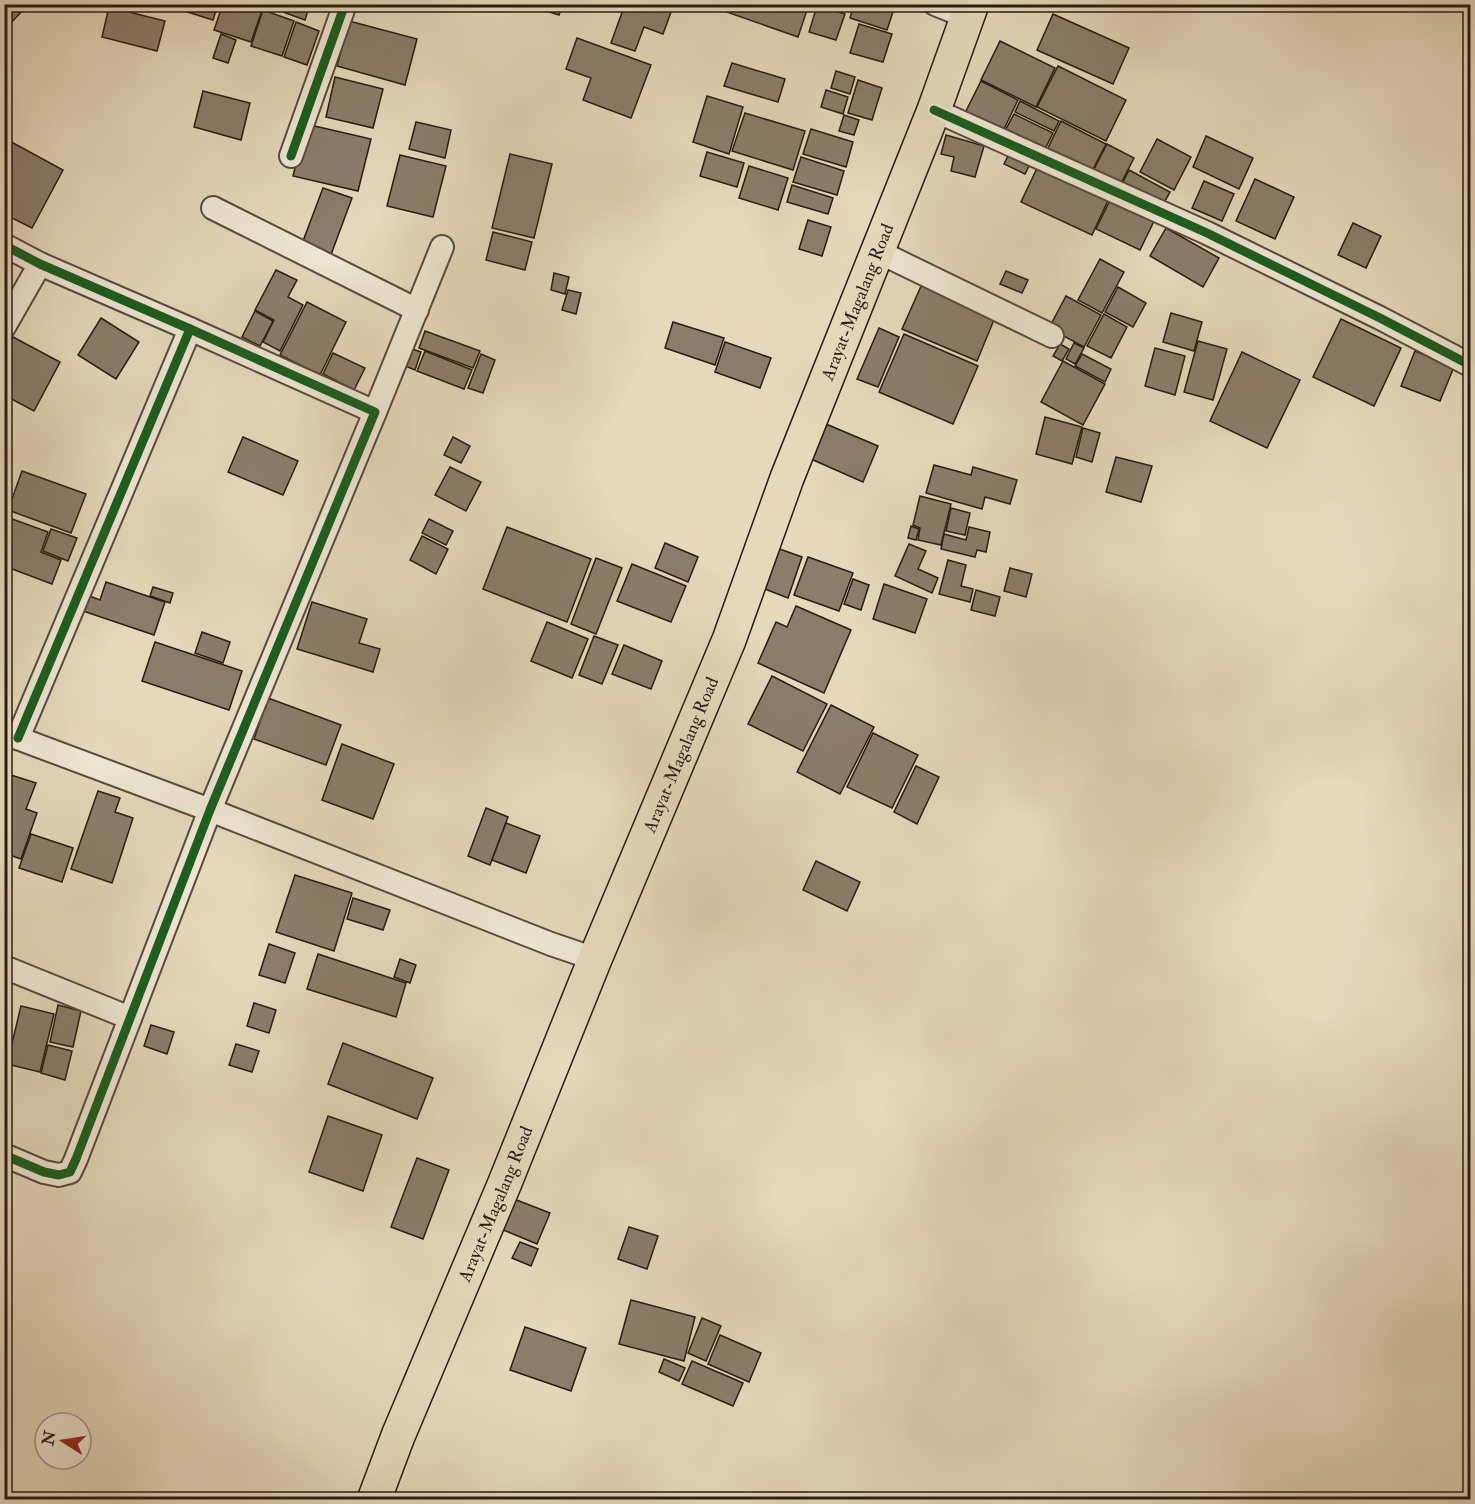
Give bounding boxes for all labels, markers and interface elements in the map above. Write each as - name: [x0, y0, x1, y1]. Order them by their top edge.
- street label: Arayat-Magalang Road: [815, 220, 899, 385]
- street label: Arayat-Magalang Road: [638, 673, 724, 837]
- street label: Arayat-Magalang Road: [452, 1123, 538, 1286]
- north arrow: [33, 1411, 93, 1471]
- text: N: [38, 1428, 61, 1448]

